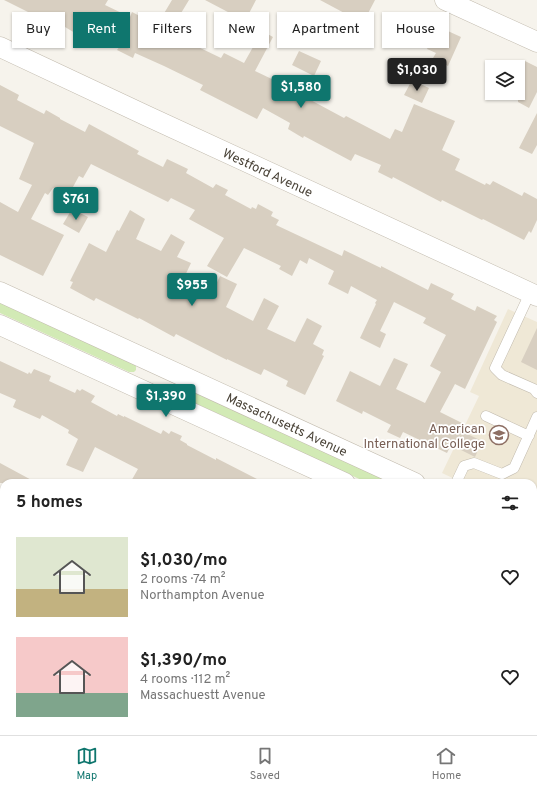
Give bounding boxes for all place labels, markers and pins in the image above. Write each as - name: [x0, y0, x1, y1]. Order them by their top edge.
- pin: $1,030: [384, 58, 450, 92]
- pin: $1,580: [268, 75, 334, 109]
- pin: $761: [52, 187, 100, 221]
- pin: $955: [168, 273, 216, 307]
- pin: $1,390: [133, 384, 199, 418]
- place label: American International College: [363, 422, 485, 453]
- school or university icon: American International College: [488, 424, 510, 446]

